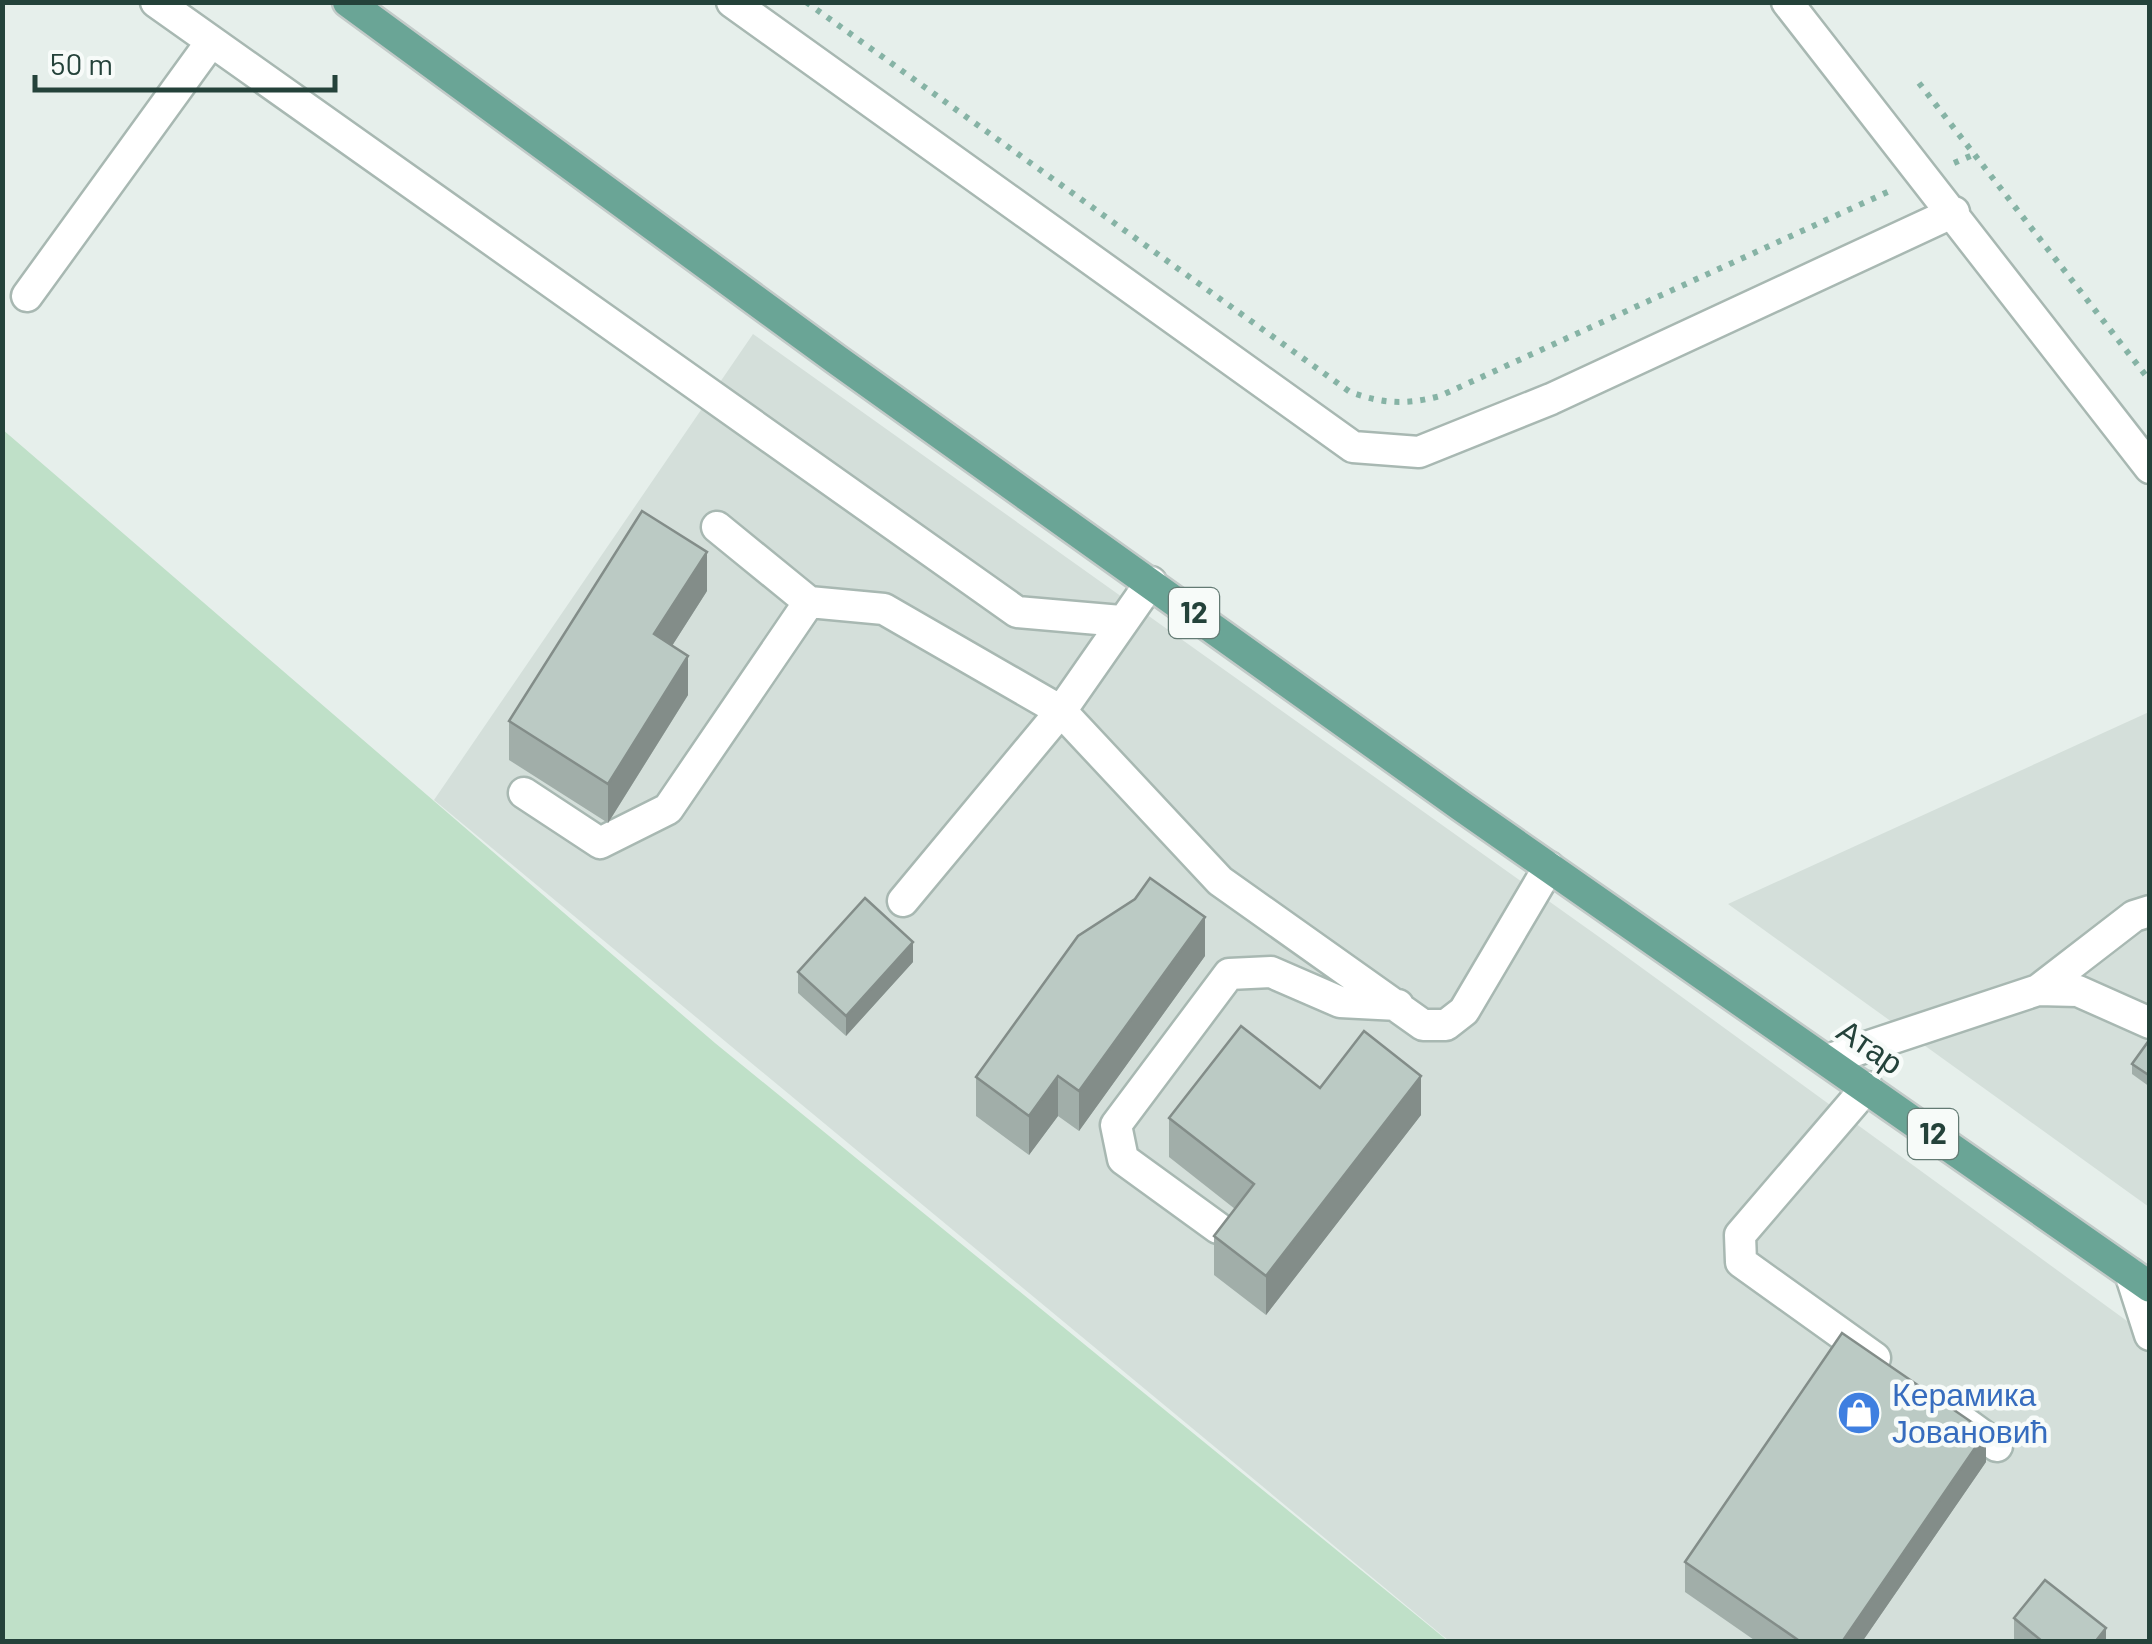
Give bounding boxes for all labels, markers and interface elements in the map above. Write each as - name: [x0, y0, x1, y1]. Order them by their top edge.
- scale bar: [35, 30, 335, 92]
- text: 50 m: [50, 45, 113, 81]
- road number: 12: [1169, 588, 1219, 638]
- street label: Атар: [1831, 1010, 1911, 1082]
- road number: 12: [1908, 1109, 1958, 1159]
- place label: Керамика Јовановић: [1892, 1374, 2048, 1449]
- shop icon: Керамика Јовановић: [1836, 1390, 1882, 1436]

